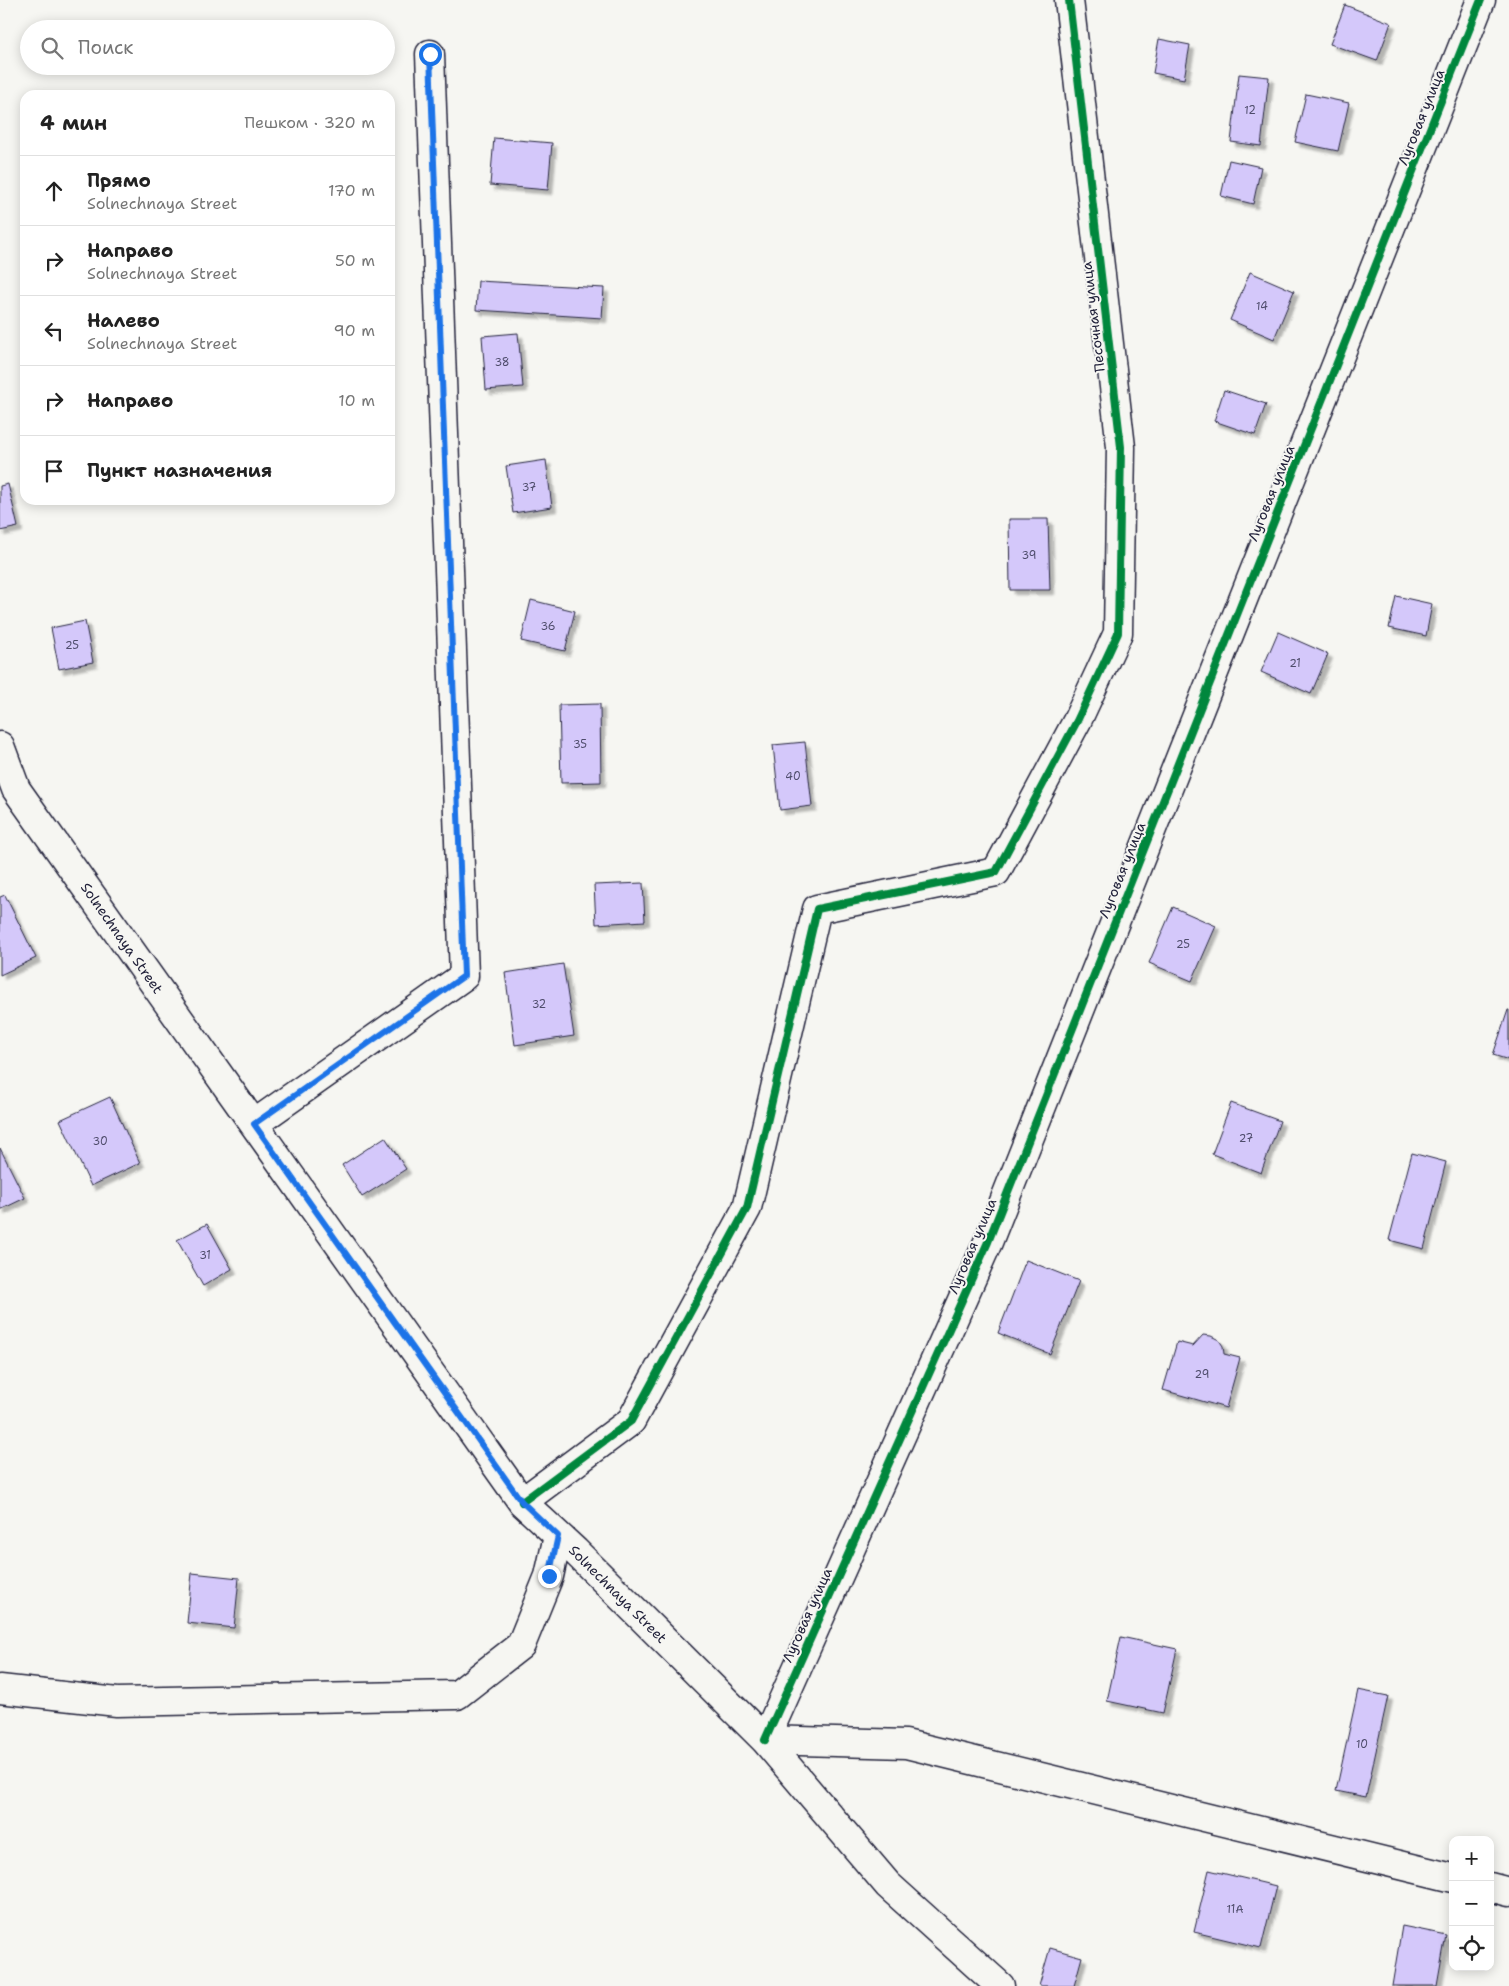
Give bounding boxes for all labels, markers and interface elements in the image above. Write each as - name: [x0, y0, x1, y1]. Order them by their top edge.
- search box: [20, 20, 395, 75]
- icon: search: [38, 34, 66, 62]
- text: Поиск: [78, 35, 133, 60]
- route start: [419, 43, 442, 66]
- street label: Луговая улица: [1394, 66, 1449, 168]
- house number: 12: [1244, 103, 1256, 118]
- text: 4 мин: [40, 109, 107, 137]
- text: Пешком · 320 m: [244, 112, 375, 133]
- text: Прямо: [87, 168, 151, 193]
- icon: ahead: [40, 177, 68, 205]
- text: 170 m: [328, 180, 375, 201]
- text: Solnechnaya Street: [87, 193, 237, 214]
- text: Направо: [87, 238, 173, 263]
- icon: right: [40, 247, 68, 275]
- text: 50 m: [335, 250, 375, 271]
- street label: Песочная улица: [1077, 260, 1109, 373]
- text: Solnechnaya Street: [87, 263, 237, 284]
- house number: 14: [1256, 299, 1268, 314]
- text: Налево: [87, 308, 160, 333]
- icon: left: [40, 317, 68, 345]
- text: 90 m: [334, 320, 375, 341]
- text: Solnechnaya Street: [87, 333, 237, 354]
- house number: 38: [494, 355, 510, 370]
- icon: right: [40, 387, 68, 415]
- text: Направо: [87, 388, 173, 413]
- text: 10 m: [338, 390, 375, 411]
- street label: Луговая улица: [1244, 442, 1299, 544]
- icon: arrive: [40, 457, 68, 485]
- text: Пункт назначения: [87, 458, 272, 483]
- house number: 37: [522, 480, 537, 495]
- house number: 39: [1022, 548, 1036, 563]
- house number: 36: [540, 619, 556, 634]
- house number: 25: [65, 638, 79, 653]
- house number: 21: [1289, 656, 1301, 671]
- house number: 35: [573, 737, 587, 752]
- house number: 40: [785, 769, 801, 784]
- street label: Луговая улица: [1095, 819, 1150, 921]
- street label: Solnechnaya Street: [77, 879, 167, 997]
- house number: 25: [1176, 937, 1190, 952]
- house number: 32: [532, 997, 546, 1012]
- house number: 27: [1239, 1131, 1254, 1146]
- house number: 30: [92, 1134, 108, 1149]
- street label: Луговая улица: [944, 1195, 1000, 1296]
- house number: 31: [199, 1248, 211, 1263]
- house number: 29: [1195, 1367, 1209, 1382]
- street label: Solnechnaya Street: [565, 1541, 671, 1647]
- street label: Луговая улица: [778, 1564, 836, 1665]
- route end: [538, 1565, 561, 1588]
- house number: 10: [1356, 1737, 1368, 1752]
- map controls: [1449, 1836, 1494, 1971]
- button: +: [1449, 1836, 1494, 1881]
- button: −: [1449, 1881, 1494, 1926]
- house number: 11А: [1227, 1902, 1243, 1917]
- button: locate: [1449, 1926, 1494, 1971]

